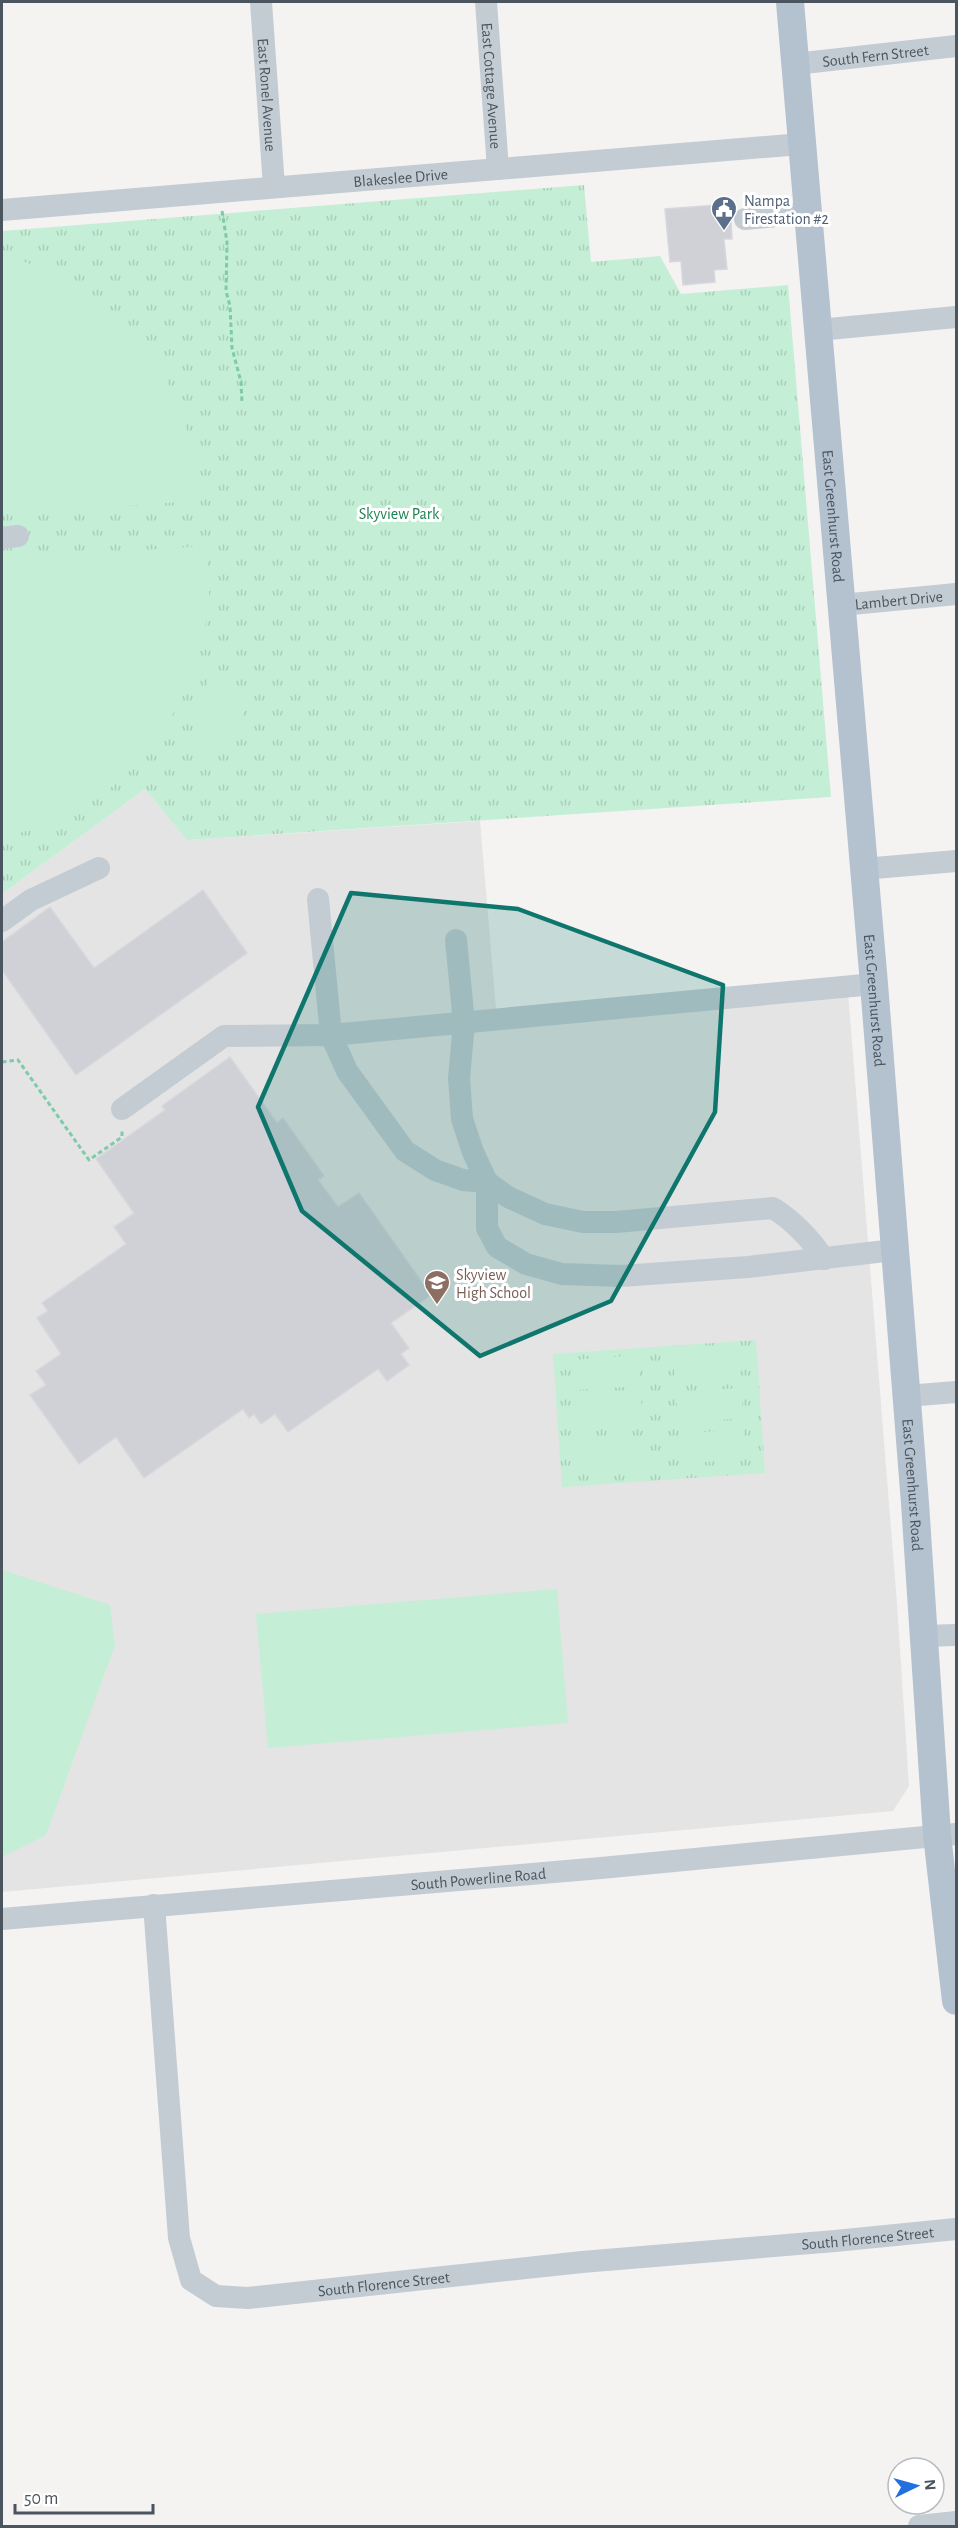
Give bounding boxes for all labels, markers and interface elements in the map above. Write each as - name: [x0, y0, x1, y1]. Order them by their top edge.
- street label: East Cottage Avenue: [479, 22, 504, 150]
- street label: East Ronel Avenue: [255, 38, 278, 152]
- street label: South Fern Street: [822, 42, 930, 70]
- street label: Blakeslee Drive: [353, 166, 449, 190]
- place label: Nampa Firestation #2: [744, 193, 829, 227]
- public building icon: Nampa Firestation #2: [709, 194, 739, 232]
- street label: East Greenhurst Road: [819, 449, 847, 583]
- park label: Skyview Park: [359, 506, 440, 523]
- street label: Lambert Drive: [854, 588, 944, 613]
- street label: East Greenhurst Road: [861, 933, 888, 1067]
- place label: Skyview High School: [456, 1267, 531, 1301]
- school or university icon: Skyview High School: [422, 1268, 452, 1306]
- street label: East Greenhurst Road: [899, 1418, 925, 1552]
- street label: South Powerline Road: [410, 1866, 547, 1893]
- street label: South Florence Street: [801, 2224, 935, 2253]
- street label: South Florence Street: [317, 2269, 451, 2299]
- north arrow: [886, 2456, 946, 2516]
- scale bar: [15, 2477, 153, 2515]
- text: N: [921, 2479, 938, 2491]
- text: 50 m: [24, 2490, 58, 2508]

